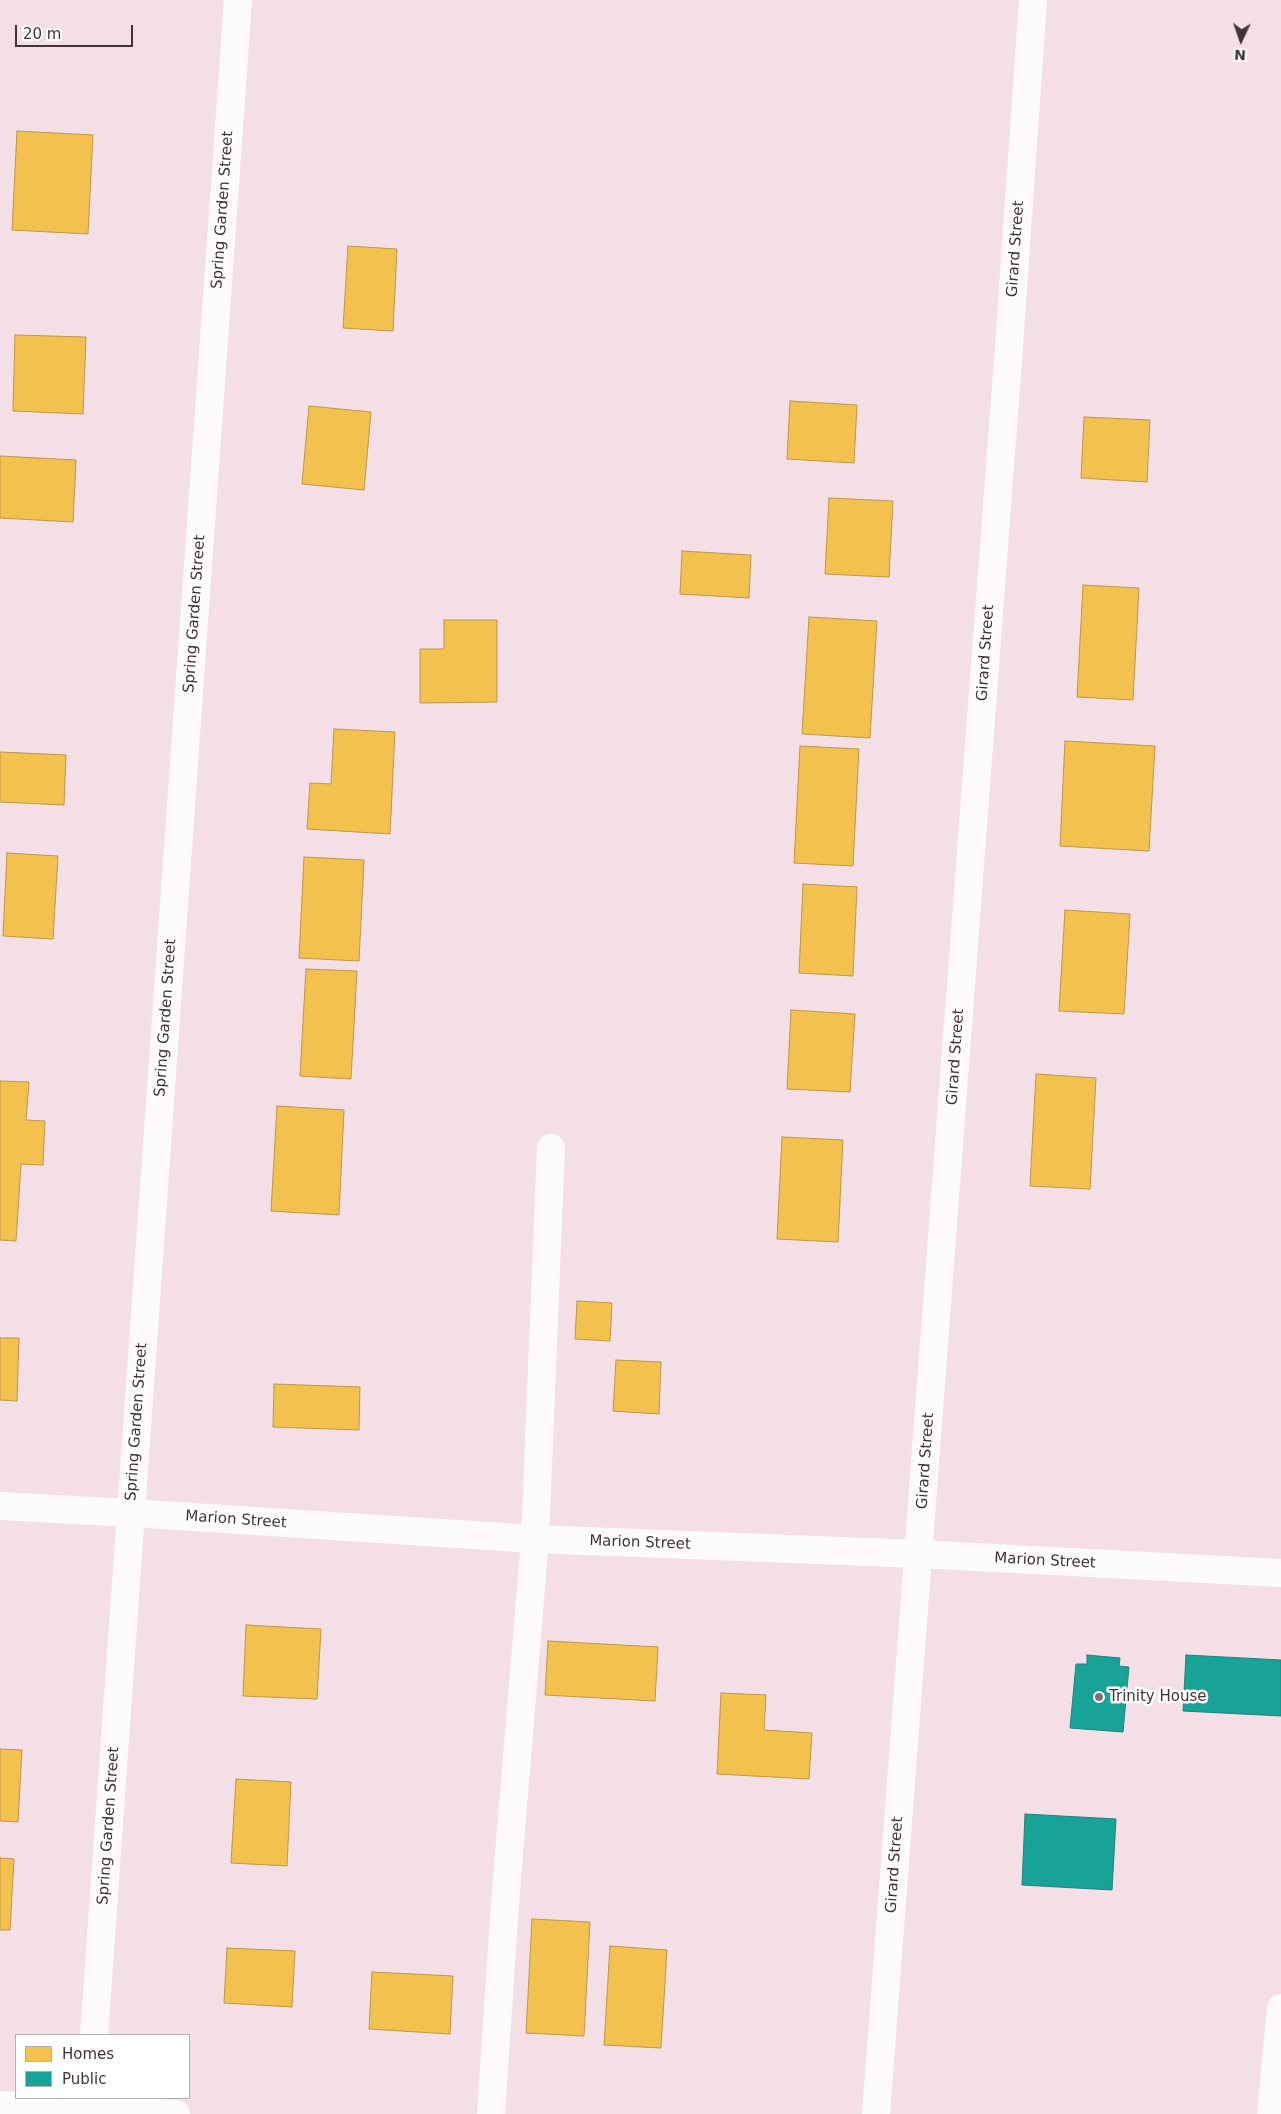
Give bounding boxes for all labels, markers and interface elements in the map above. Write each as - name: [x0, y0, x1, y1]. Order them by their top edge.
- scale bar: [18, 15, 135, 47]
- north arrow: [1216, 15, 1266, 65]
- text: 20 m: [23, 25, 61, 43]
- text: N: [1234, 47, 1246, 63]
- street label: Spring Garden Street: [208, 130, 238, 290]
- street label: Girard Street: [1004, 200, 1028, 298]
- street label: Spring Garden Street: [180, 534, 210, 694]
- street label: Girard Street: [974, 604, 998, 702]
- street label: Spring Garden Street: [151, 938, 181, 1098]
- street label: Girard Street: [944, 1008, 968, 1106]
- street label: Spring Garden Street: [122, 1342, 152, 1502]
- street label: Girard Street: [914, 1412, 938, 1510]
- street label: Marion Street: [185, 1507, 287, 1533]
- street label: Marion Street: [589, 1532, 691, 1554]
- street label: Marion Street: [994, 1549, 1096, 1573]
- place label: Trinity House: [1109, 1688, 1206, 1706]
- marker: Trinity House: [1093, 1691, 1105, 1703]
- street label: Spring Garden Street: [94, 1746, 124, 1906]
- street label: Girard Street: [883, 1816, 907, 1914]
- legend: [15, 2034, 190, 2099]
- text: Homes: [62, 2045, 114, 2063]
- text: Public: [62, 2070, 106, 2088]

